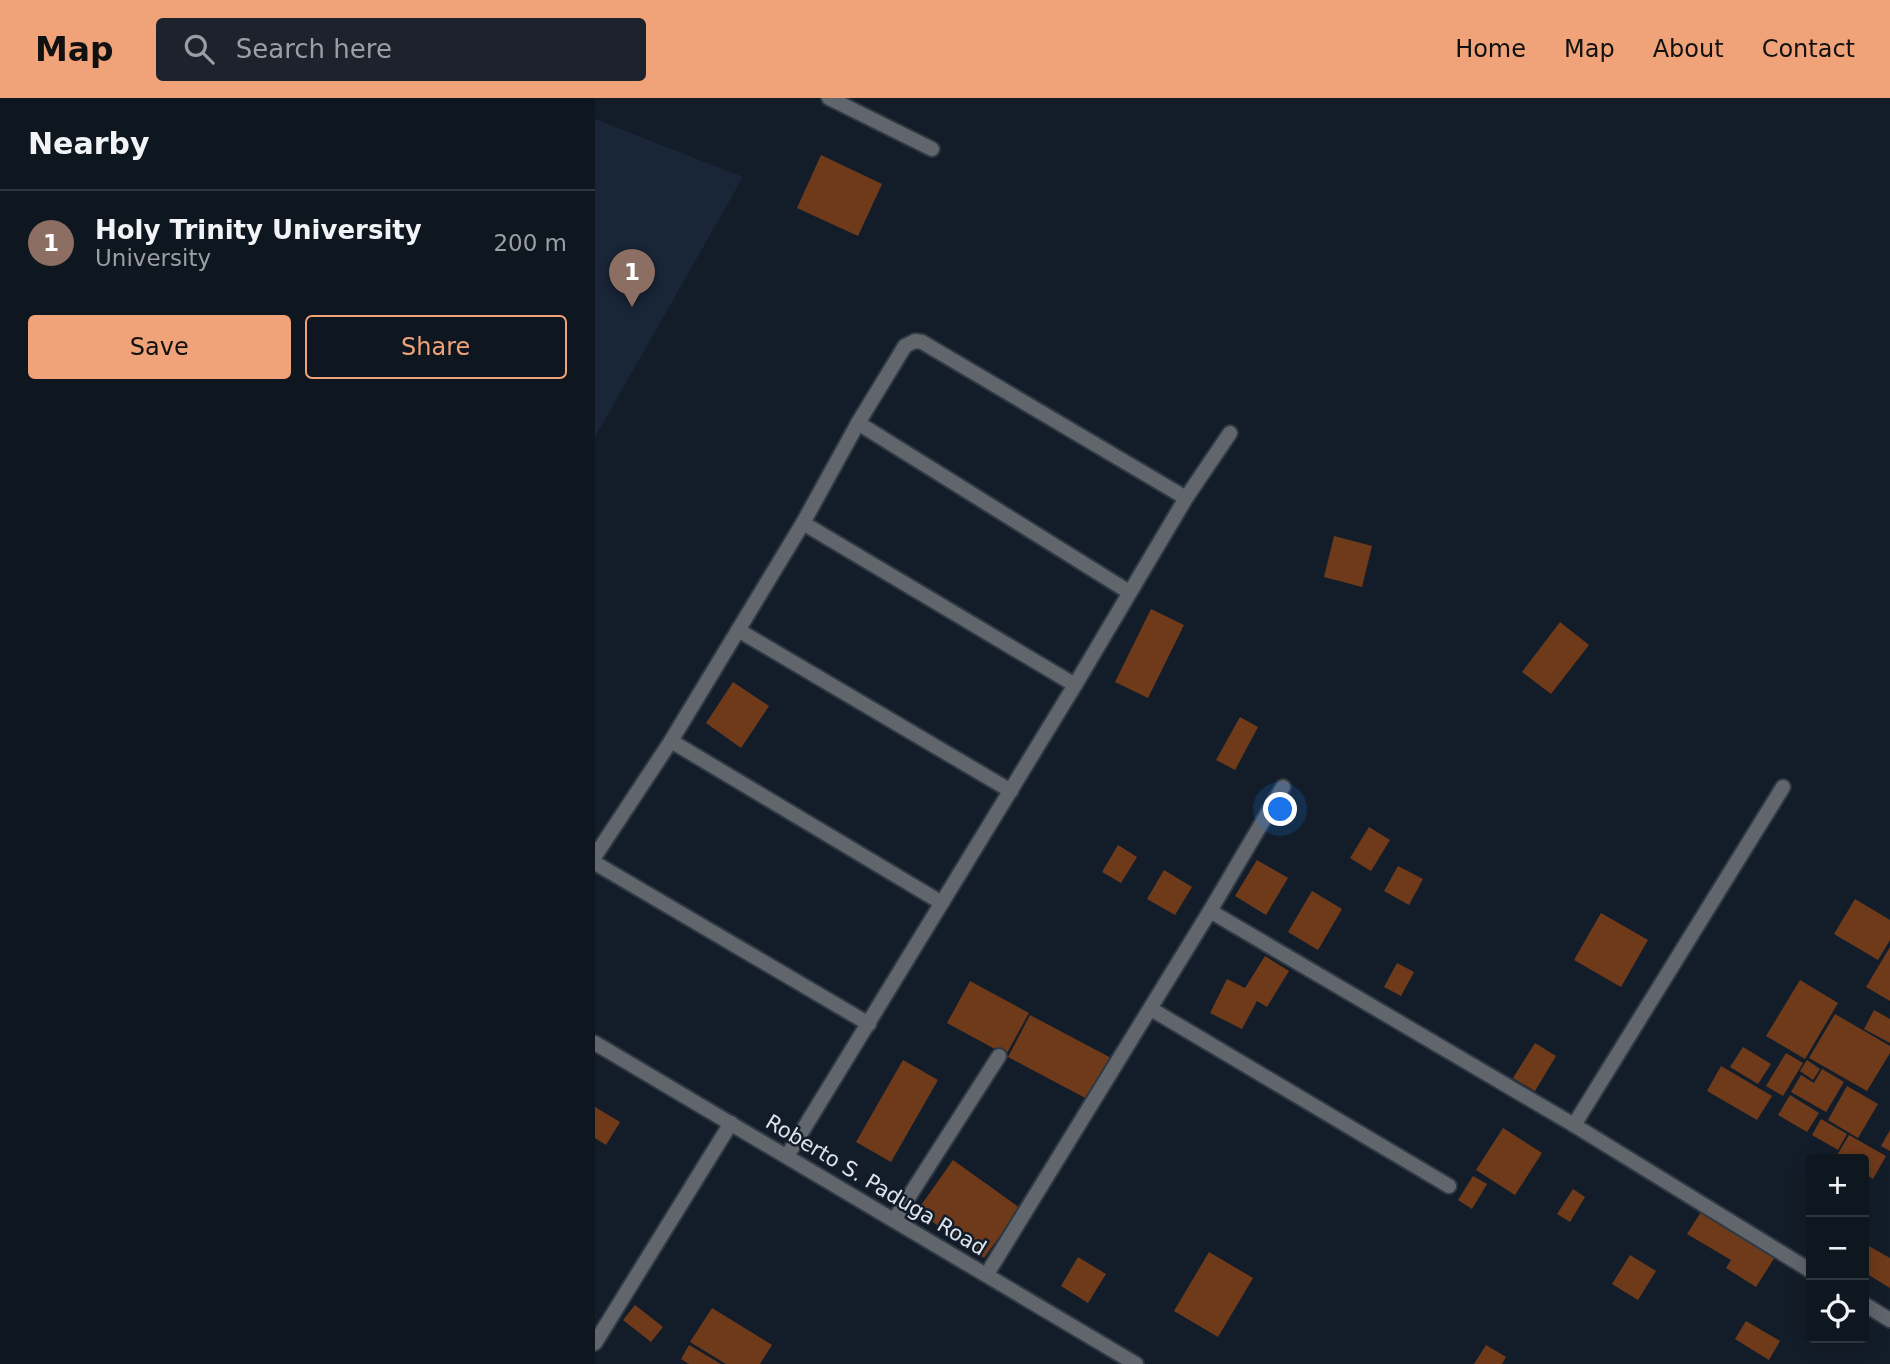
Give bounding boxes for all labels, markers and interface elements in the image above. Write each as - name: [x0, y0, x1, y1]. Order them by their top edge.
- search box: [156, 18, 646, 81]
- text: Map: [35, 30, 114, 69]
- icon: search: [180, 30, 218, 68]
- text: Search here: [236, 34, 392, 64]
- text: Home: [1455, 35, 1526, 63]
- text: Map: [1564, 35, 1615, 63]
- text: About: [1653, 35, 1724, 63]
- text: Contact: [1762, 35, 1855, 63]
- text: Nearby: [28, 126, 150, 161]
- text: Holy Trinity University: [95, 215, 422, 245]
- text: 1: [43, 230, 59, 256]
- text: 200 m: [493, 230, 567, 256]
- text: University: [95, 245, 211, 271]
- pin: 1: [609, 249, 655, 307]
- button: Save: [28, 315, 291, 379]
- button: Share: [305, 315, 567, 379]
- your location: [1263, 792, 1297, 826]
- street label: Roberto S. Paduga Road: [762, 1110, 990, 1260]
- map controls: [1806, 1154, 1869, 1343]
- button: +: [1806, 1154, 1869, 1217]
- button: −: [1806, 1217, 1869, 1280]
- button: locate: [1806, 1280, 1869, 1343]

